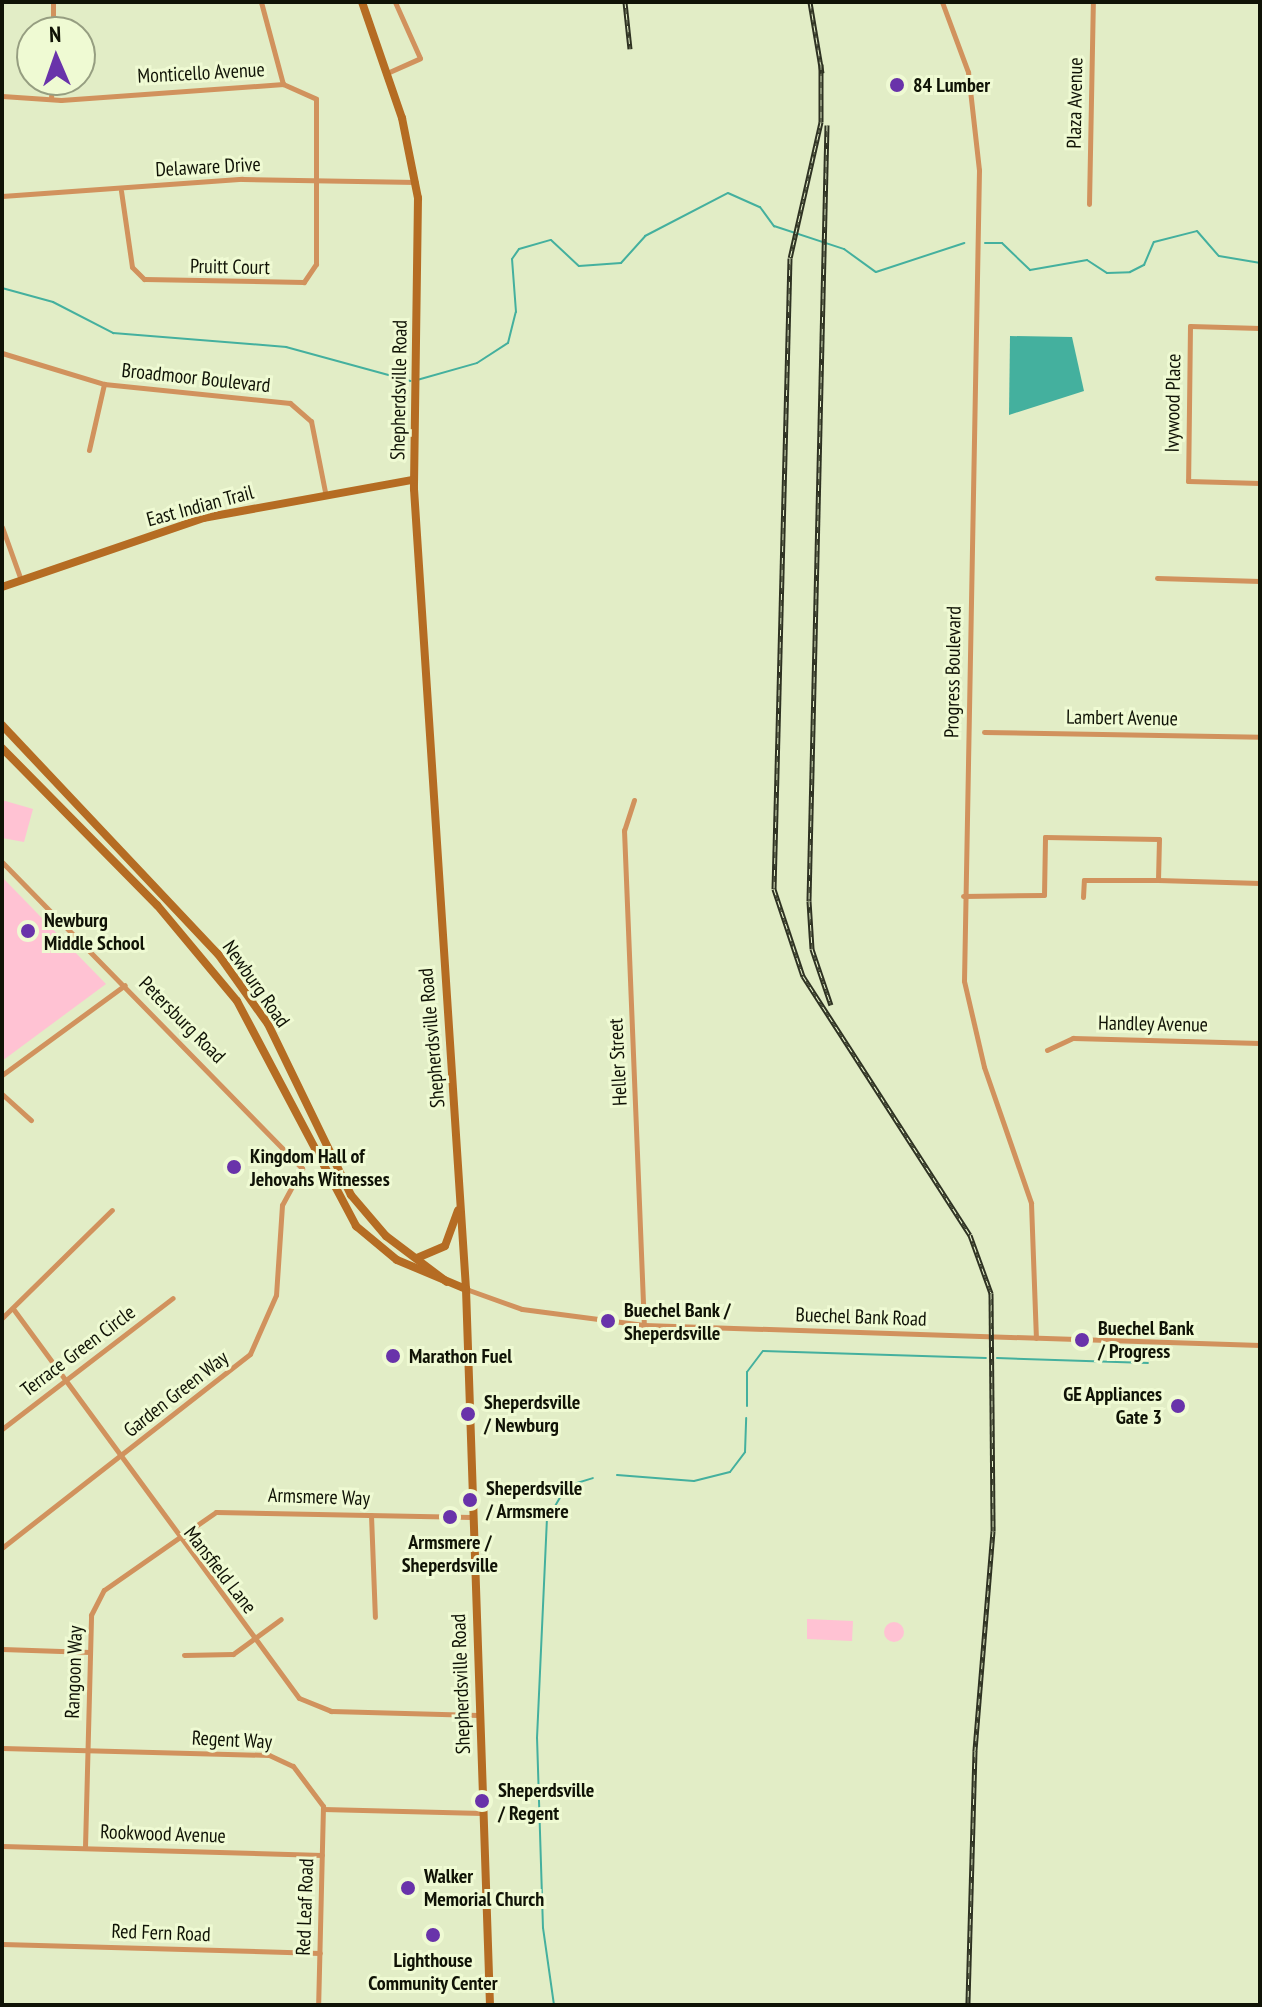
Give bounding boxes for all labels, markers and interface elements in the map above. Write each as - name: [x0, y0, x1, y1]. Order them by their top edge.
- north arrow: [16, 16, 96, 96]
- text: N: [49, 20, 62, 48]
- street label: Plaza Avenue: [1062, 57, 1088, 149]
- street label: Monticello Avenue: [137, 58, 265, 88]
- place label: 84 Lumber: [913, 73, 990, 97]
- marker: 84 Lumber: [888, 76, 906, 94]
- street label: Delaware Drive: [155, 152, 261, 182]
- street label: Pruitt Court: [190, 254, 270, 280]
- street label: Shepherdsville Road: [386, 320, 412, 460]
- street label: Ivywood Place: [1160, 353, 1186, 453]
- street label: Broadmoor Boulevard: [120, 358, 272, 398]
- street label: East Indian Trail: [144, 480, 256, 532]
- street label: Progress Boulevard: [940, 606, 966, 738]
- street label: Lambert Avenue: [1066, 705, 1178, 731]
- place label: Newburg Middle School: [44, 908, 145, 955]
- marker: Newburg Middle School: [19, 922, 37, 940]
- street label: Newburg Road: [217, 936, 295, 1032]
- street label: Shepherdsville Road: [414, 967, 450, 1109]
- street label: Petersburg Road: [134, 972, 230, 1068]
- street label: Handley Avenue: [1097, 1011, 1209, 1037]
- street label: Heller Street: [604, 1018, 632, 1106]
- place label: Kingdom Hall of Jehovahs Witnesses: [250, 1144, 390, 1191]
- marker: Kingdom Hall of Jehovahs Witnesses: [225, 1158, 243, 1176]
- place label: Buechel Bank / Sheperdsville: [624, 1298, 731, 1345]
- street label: Terrace Green Circle: [16, 1300, 140, 1402]
- street label: Buechel Bank Road: [795, 1303, 927, 1331]
- marker: Buechel Bank / Sheperdsville: [599, 1312, 617, 1330]
- place label: Buechel Bank / Progress: [1098, 1316, 1194, 1363]
- marker: Buechel Bank / Progress: [1073, 1331, 1091, 1349]
- place label: Marathon Fuel: [409, 1344, 512, 1368]
- street label: Garden Green Way: [119, 1346, 233, 1442]
- marker: Marathon Fuel: [384, 1347, 402, 1365]
- place label: GE Appliances Gate 3: [1062, 1382, 1162, 1429]
- place label: Sheperdsville / Newburg: [484, 1390, 580, 1437]
- marker: GE Appliances Gate 3: [1169, 1397, 1187, 1415]
- marker: Sheperdsville / Newburg: [459, 1405, 477, 1423]
- place label: Sheperdsville / Armsmere: [486, 1476, 582, 1523]
- street label: Armsmere Way: [267, 1483, 371, 1511]
- marker: Sheperdsville / Armsmere: [461, 1491, 479, 1509]
- marker: Armsmere / Sheperdsville: [441, 1508, 459, 1526]
- street label: Mansfield Lane: [179, 1522, 261, 1618]
- place label: Armsmere / Sheperdsville: [402, 1530, 498, 1577]
- street label: Shepherdsville Road: [447, 1613, 475, 1755]
- street label: Rangoon Way: [60, 1625, 88, 1719]
- street label: Regent Way: [191, 1726, 273, 1754]
- place label: Sheperdsville / Regent: [498, 1778, 594, 1825]
- marker: Sheperdsville / Regent: [473, 1792, 491, 1810]
- street label: Rookwood Avenue: [99, 1820, 227, 1848]
- street label: Red Leaf Road: [291, 1858, 319, 1956]
- place label: Walker Memorial Church: [424, 1864, 544, 1911]
- marker: Walker Memorial Church: [399, 1879, 417, 1897]
- street label: Red Fern Road: [111, 1919, 211, 1947]
- marker: Lighthouse Community Center: [424, 1926, 442, 1944]
- place label: Lighthouse Community Center: [368, 1948, 498, 1995]

